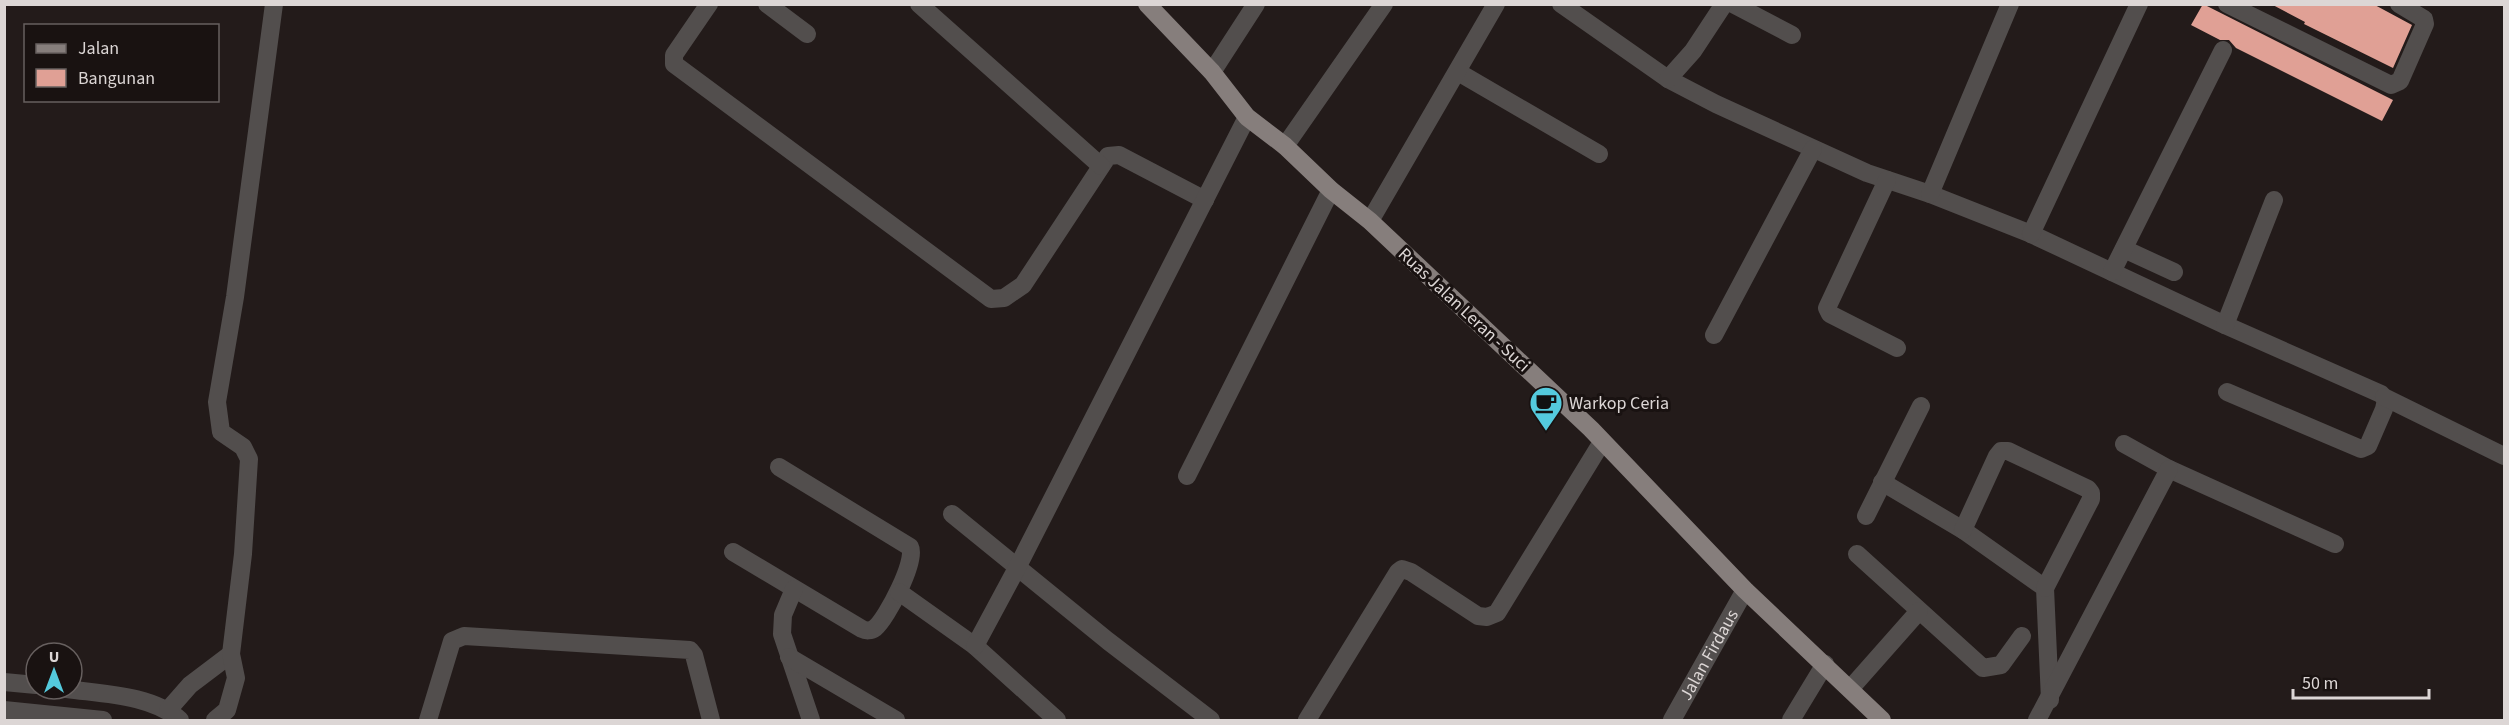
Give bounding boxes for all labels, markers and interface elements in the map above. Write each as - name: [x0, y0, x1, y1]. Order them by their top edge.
- legend: [24, 24, 219, 102]
- text: Jalan: [78, 36, 119, 61]
- text: Bangunan: [78, 66, 155, 91]
- street label: Ruas Jalan Leran - Suci: [1393, 242, 1535, 378]
- cafe icon: Warkop Ceria: [1528, 385, 1564, 432]
- place label: Warkop Ceria: [1569, 391, 1669, 416]
- street label: Jalan Firdaus: [1673, 605, 1744, 705]
- north arrow: [24, 641, 84, 701]
- text: U: [49, 646, 59, 668]
- scale bar: [2293, 662, 2430, 700]
- text: 50 m: [2302, 671, 2338, 696]

